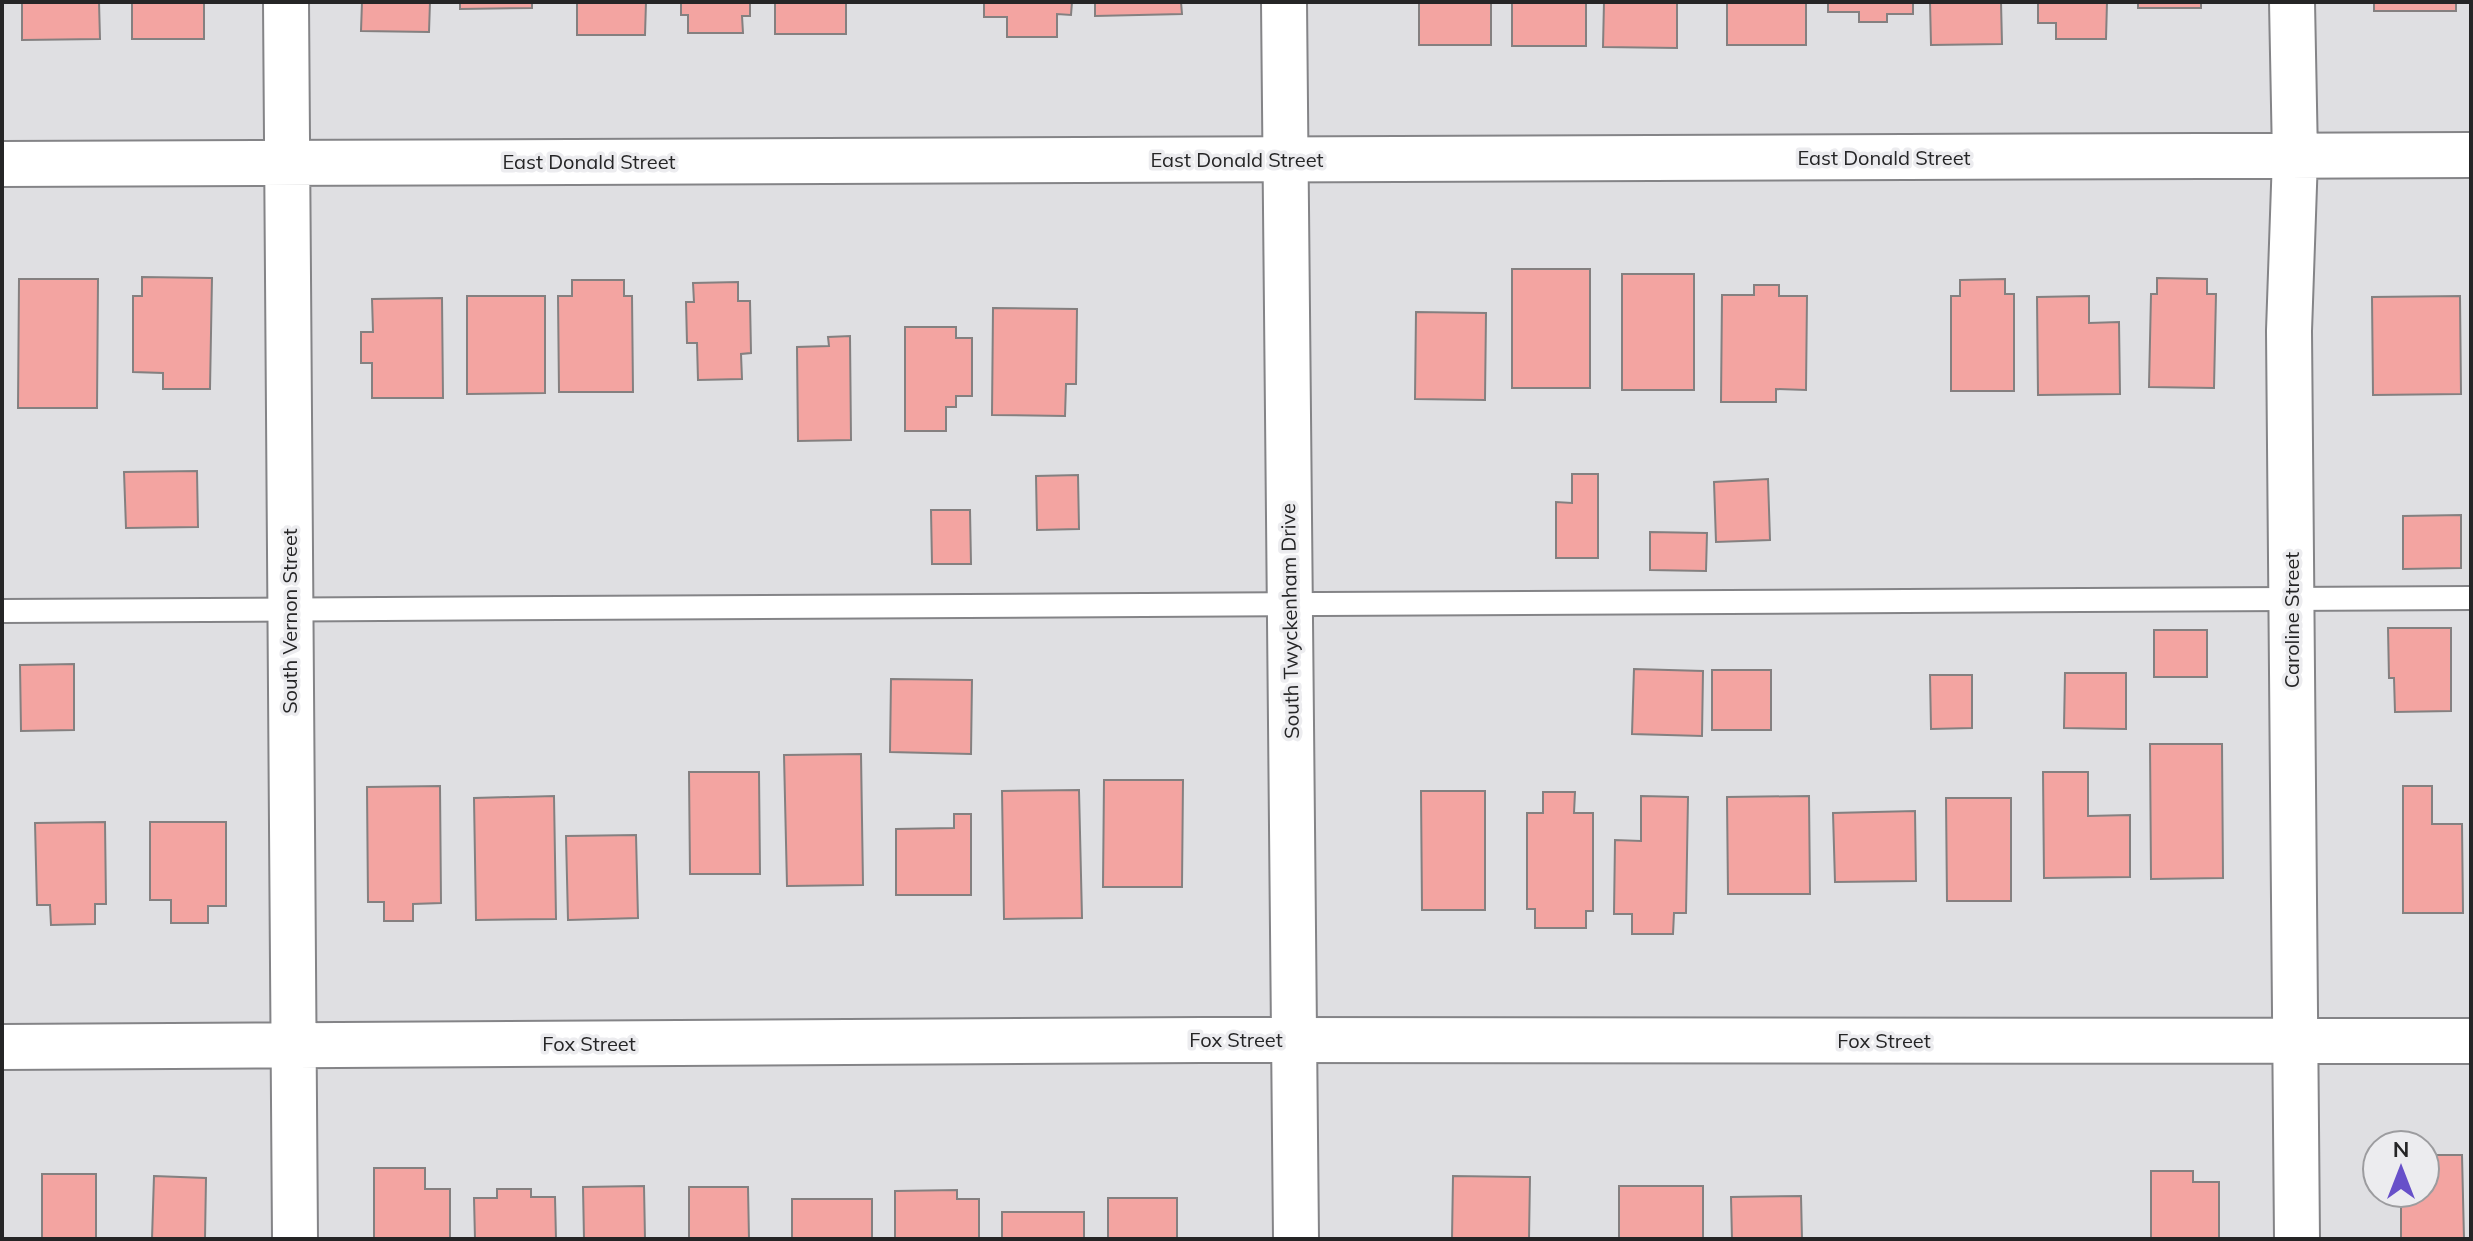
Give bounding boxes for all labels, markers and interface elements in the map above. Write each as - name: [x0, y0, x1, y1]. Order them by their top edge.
- street label: East Donald Street: [1797, 145, 1971, 170]
- street label: East Donald Street: [1150, 147, 1324, 172]
- street label: East Donald Street: [502, 149, 676, 174]
- street label: South Twyckenham Drive: [1275, 503, 1304, 739]
- street label: South Vernon Street: [277, 528, 302, 714]
- street label: Caroline Street: [2279, 552, 2304, 688]
- street label: Fox Street: [1189, 1027, 1283, 1052]
- street label: Fox Street: [1837, 1028, 1931, 1053]
- street label: Fox Street: [542, 1031, 636, 1056]
- north arrow: [2361, 1129, 2441, 1209]
- text: N: [2393, 1135, 2409, 1163]

